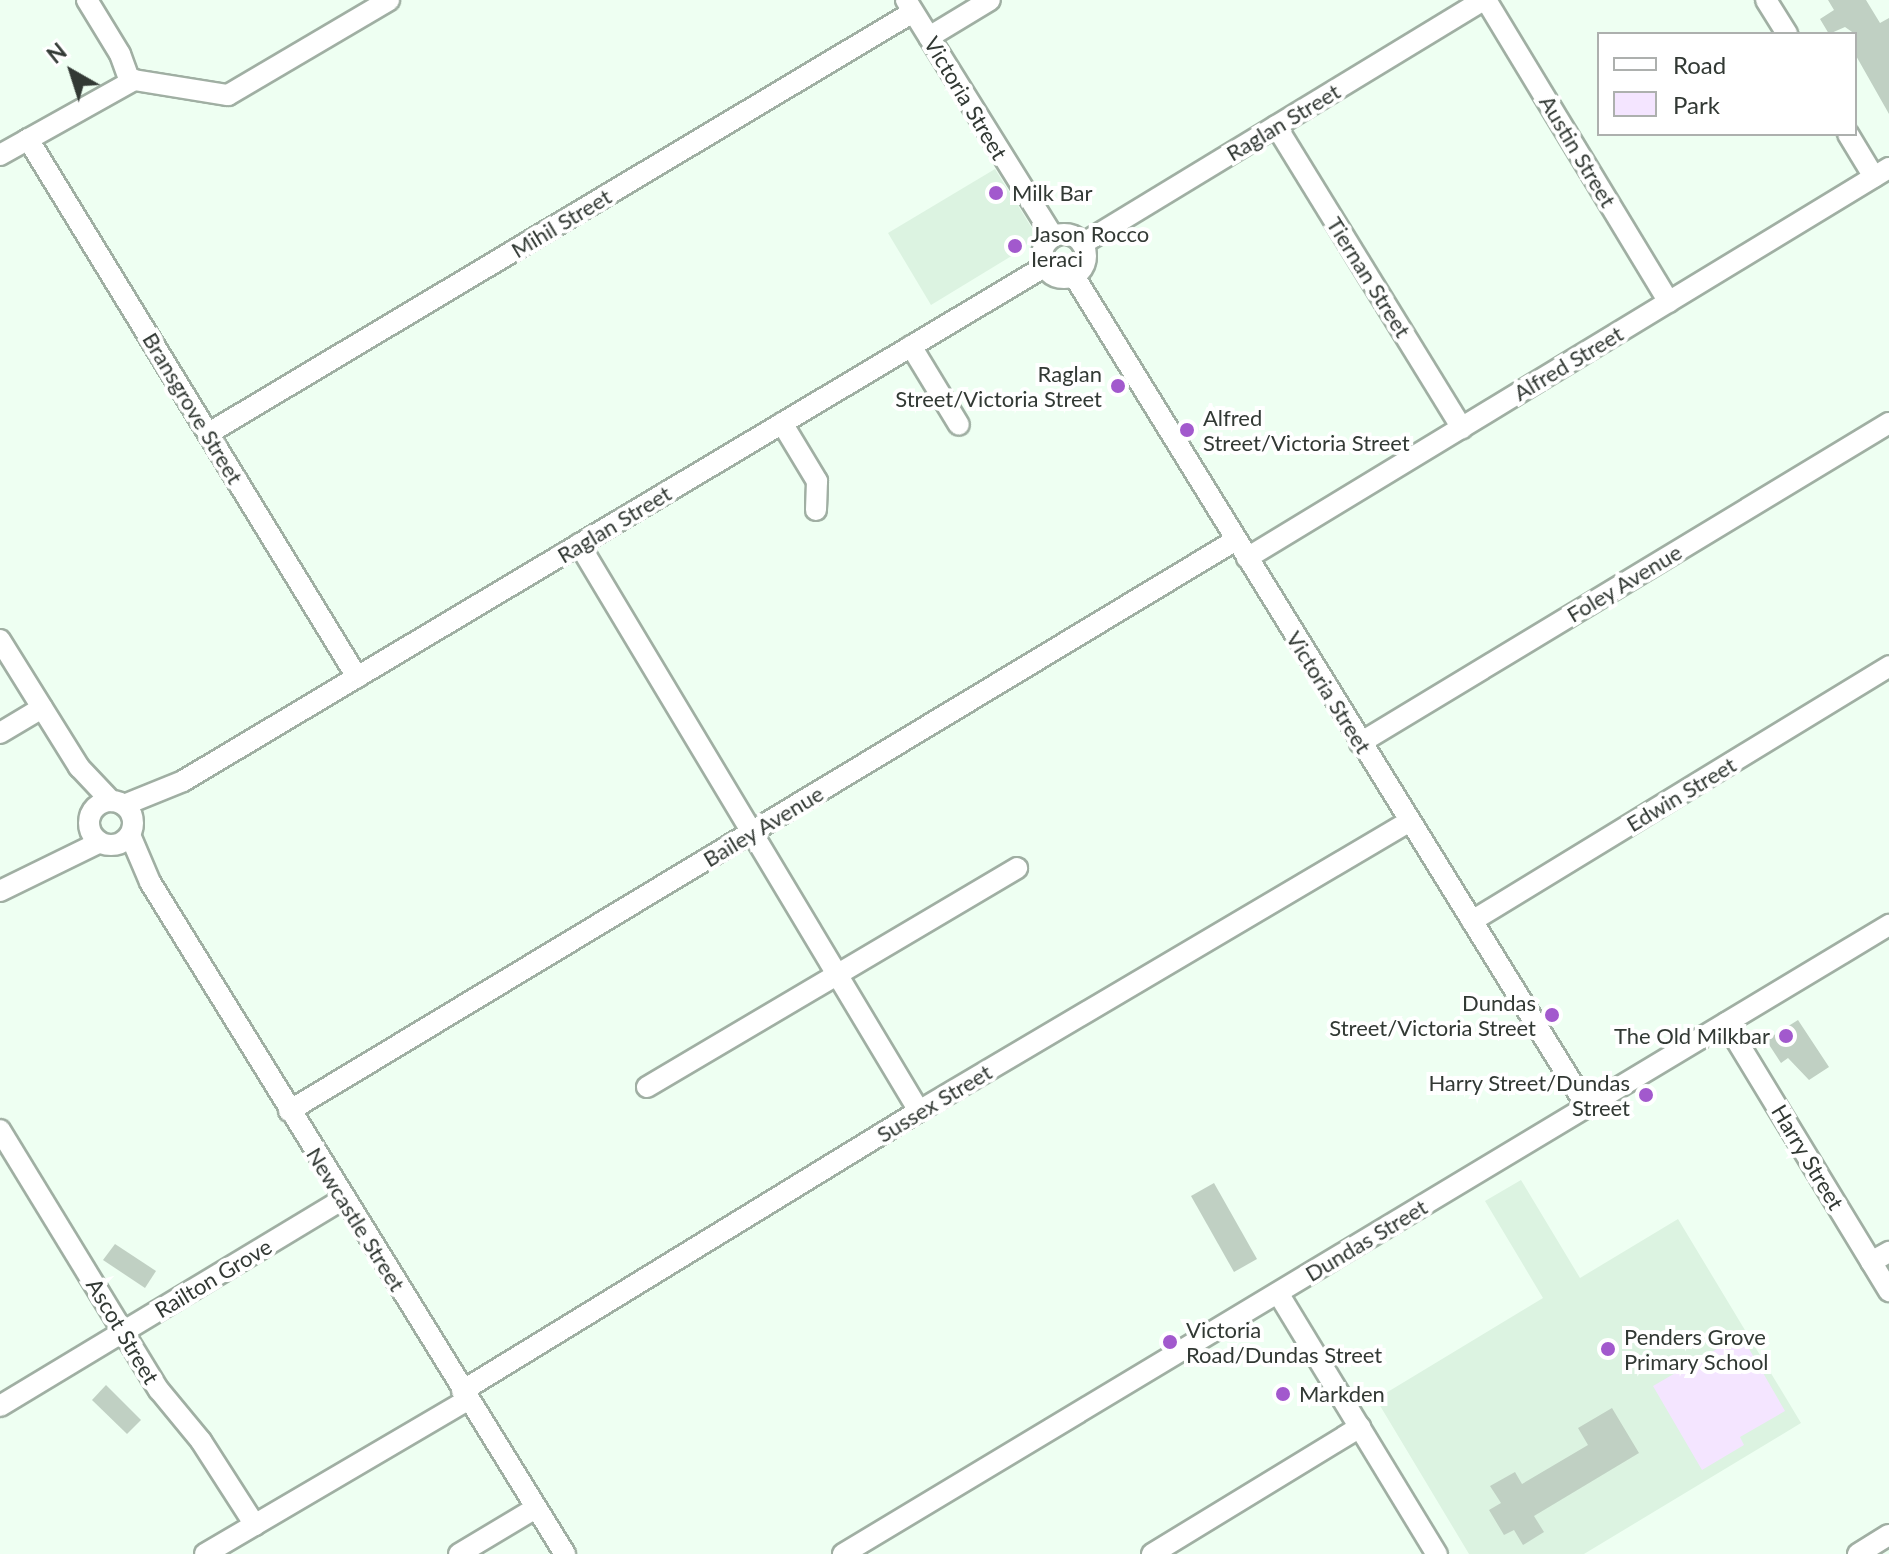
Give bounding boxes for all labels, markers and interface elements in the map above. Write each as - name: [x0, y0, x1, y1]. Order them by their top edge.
- north arrow: [32, 32, 112, 112]
- street label: Victoria Street: [919, 32, 1013, 164]
- legend: [1597, 32, 1857, 136]
- text: N: [41, 37, 72, 69]
- text: Road: [1673, 50, 1726, 79]
- street label: Raglan Street: [1221, 78, 1345, 166]
- street label: Austin Street: [1534, 90, 1622, 212]
- text: Park: [1673, 90, 1720, 119]
- place label: Milk Bar: [1012, 180, 1093, 206]
- street label: Mihil Street: [506, 183, 616, 263]
- marker: Milk Bar: [987, 184, 1005, 202]
- street label: Tiernan Street: [1322, 212, 1416, 342]
- place label: Jason Rocco Ieraci: [1031, 220, 1149, 272]
- marker: Jason Rocco Ieraci: [1006, 237, 1024, 255]
- street label: Alfred Street: [1509, 320, 1627, 406]
- street label: Bransgrove Street: [137, 328, 249, 488]
- place label: Raglan Street/Victoria Street: [895, 360, 1102, 412]
- marker: Raglan Street/Victoria Street: [1109, 377, 1127, 395]
- place label: Alfred Street/Victoria Street: [1203, 404, 1410, 456]
- marker: Alfred Street/Victoria Street: [1178, 421, 1196, 439]
- street label: Raglan Street: [552, 480, 676, 568]
- street label: Foley Avenue: [1561, 538, 1687, 628]
- street label: Victoria Street: [1281, 626, 1377, 758]
- street label: Edwin Street: [1622, 751, 1740, 837]
- street label: Bailey Avenue: [698, 780, 828, 872]
- place label: Dundas Street/Victoria Street: [1329, 989, 1536, 1040]
- marker: Dundas Street/Victoria Street: [1543, 1006, 1561, 1024]
- place label: The Old Milkbar: [1614, 1023, 1770, 1049]
- marker: The Old Milkbar: [1777, 1027, 1795, 1045]
- street label: Sussex Street: [872, 1058, 996, 1148]
- place label: Harry Street/Dundas Street: [1428, 1069, 1630, 1120]
- marker: Harry Street/Dundas Street: [1637, 1086, 1655, 1104]
- street label: Harry Street: [1766, 1099, 1850, 1215]
- street label: Newcastle Street: [301, 1142, 411, 1296]
- street label: Dundas Street: [1300, 1193, 1432, 1287]
- street label: Railton Grove: [150, 1233, 276, 1323]
- street label: Ascot Street: [81, 1273, 165, 1389]
- place label: Victoria Road/Dundas Street: [1186, 1316, 1382, 1368]
- place label: Penders Grove Primary School: [1624, 1323, 1769, 1374]
- marker: Victoria Road/Dundas Street: [1161, 1333, 1179, 1351]
- marker: Penders Grove Primary School: [1599, 1340, 1617, 1358]
- place label: Markden: [1299, 1381, 1385, 1407]
- marker: Markden: [1274, 1385, 1292, 1403]

